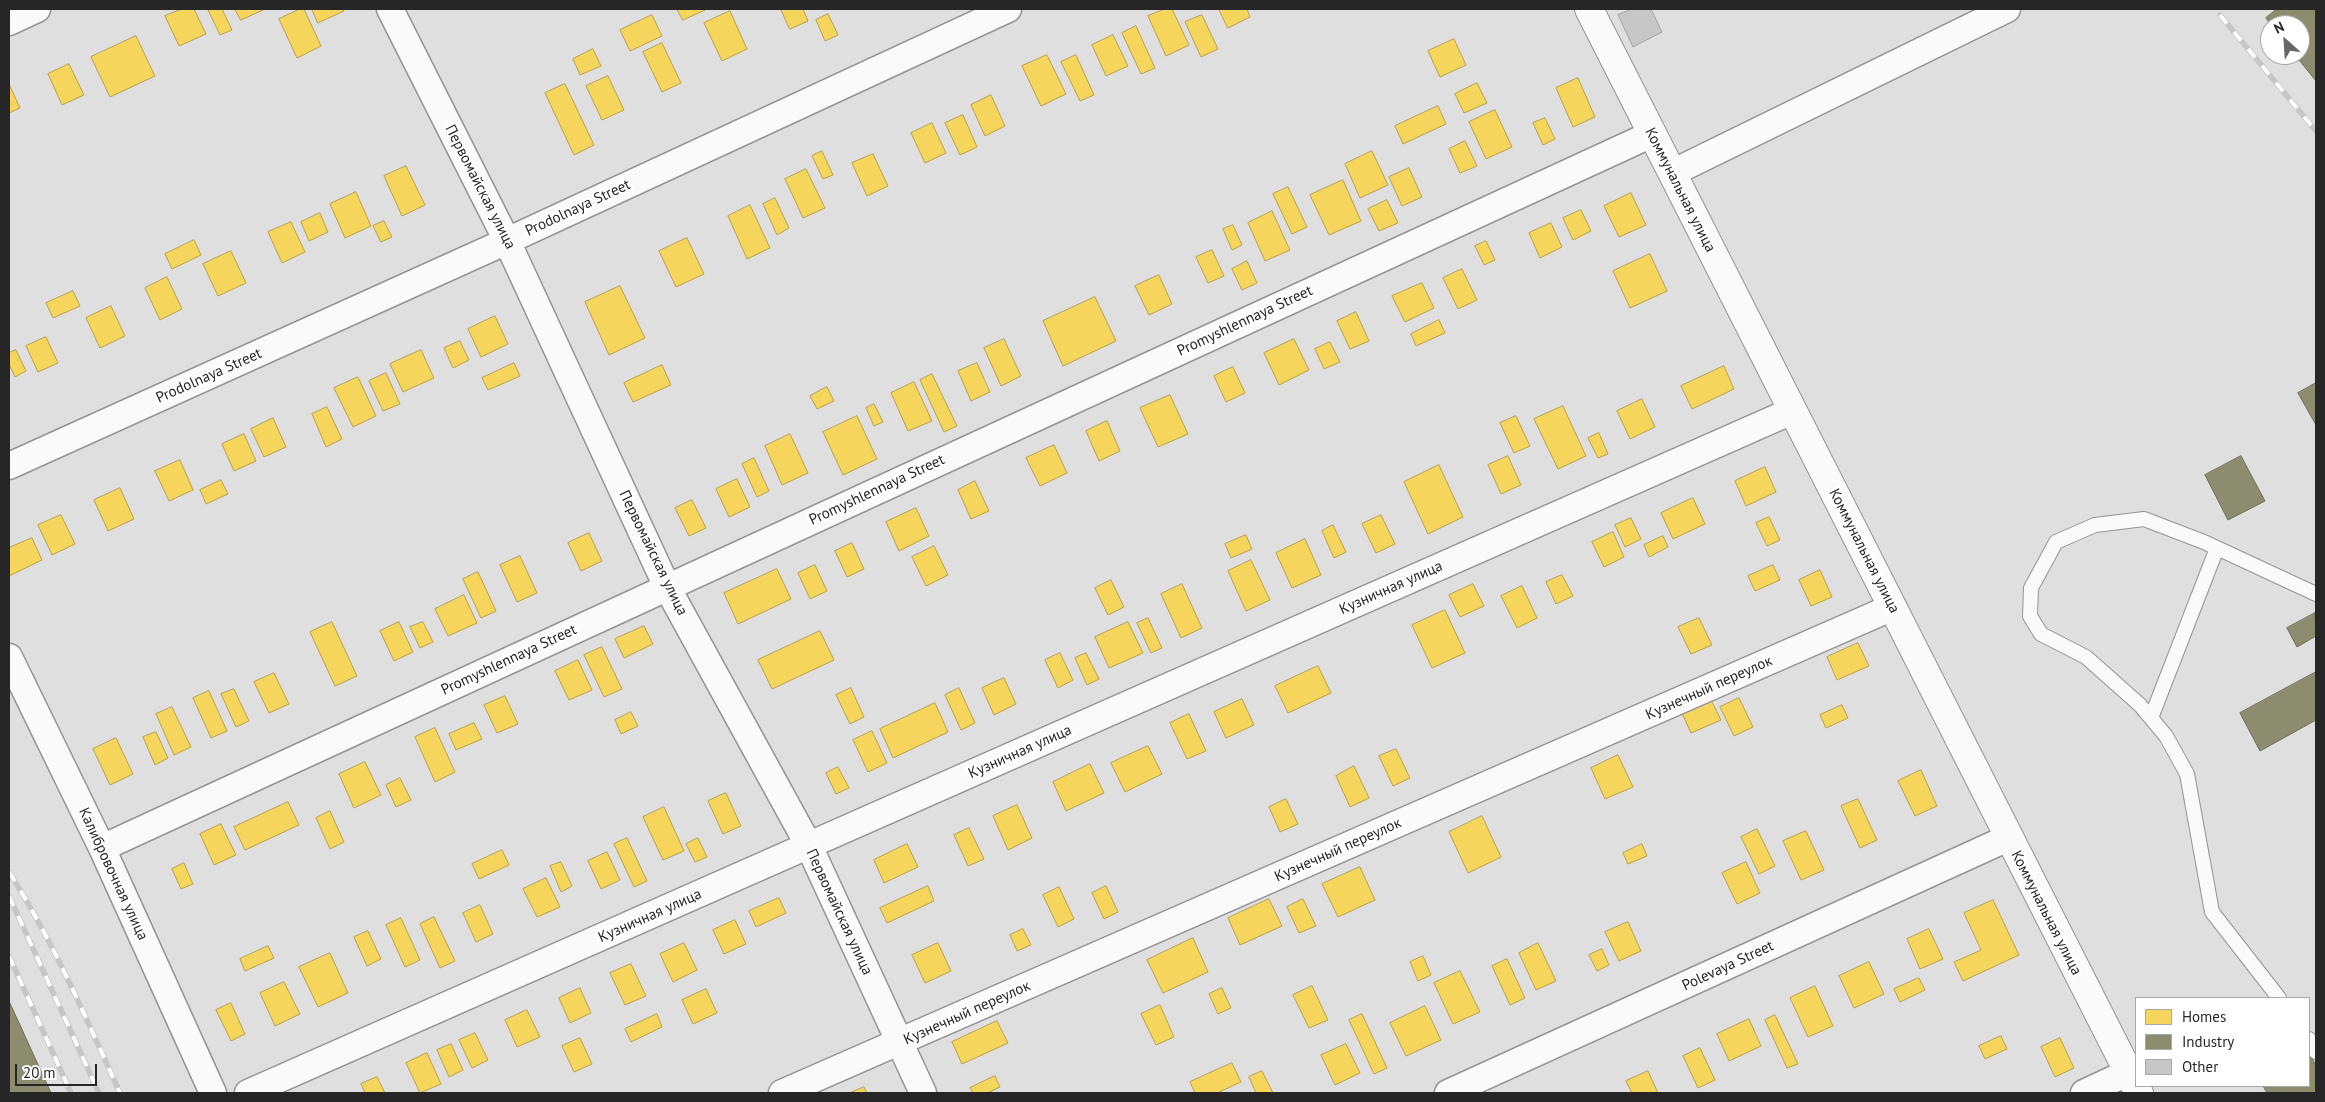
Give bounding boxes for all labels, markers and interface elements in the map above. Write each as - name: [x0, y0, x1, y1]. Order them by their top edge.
- north arrow: [2260, 15, 2310, 65]
- text: N: [2271, 17, 2287, 38]
- street label: Первомайская улица: [441, 122, 519, 252]
- street label: Коммунальная улица: [1641, 125, 1719, 255]
- street label: Prodolnaya Street: [523, 176, 633, 240]
- street label: Promyshlennaya Street: [1174, 282, 1316, 360]
- street label: Prodolnaya Street: [153, 345, 265, 407]
- street label: Promyshlennaya Street: [806, 451, 948, 529]
- street label: Коммунальная улица: [1825, 486, 1903, 616]
- street label: Первомайская улица: [615, 487, 691, 619]
- street label: Кузничная улица: [1337, 557, 1445, 619]
- street label: Promyshlennaya Street: [438, 621, 580, 699]
- street label: Кузнечный переулок: [1643, 652, 1775, 724]
- street label: Кузничная улица: [966, 721, 1074, 783]
- street label: Калибровочная улица: [74, 805, 152, 943]
- street label: Кузнечный переулок: [1272, 814, 1404, 886]
- street label: Первомайская улица: [802, 846, 876, 978]
- street label: Коммунальная улица: [2007, 848, 2085, 978]
- street label: Кузничная улица: [596, 885, 704, 947]
- street label: Polevaya Street: [1679, 937, 1777, 995]
- street label: Кузнечный переулок: [901, 977, 1033, 1049]
- legend: [2135, 997, 2310, 1087]
- text: Homes: [2182, 1007, 2226, 1026]
- text: Industry: [2182, 1032, 2234, 1051]
- scale bar: [18, 1054, 100, 1086]
- text: Other: [2182, 1057, 2218, 1076]
- text: 20 m: [23, 1063, 56, 1082]

